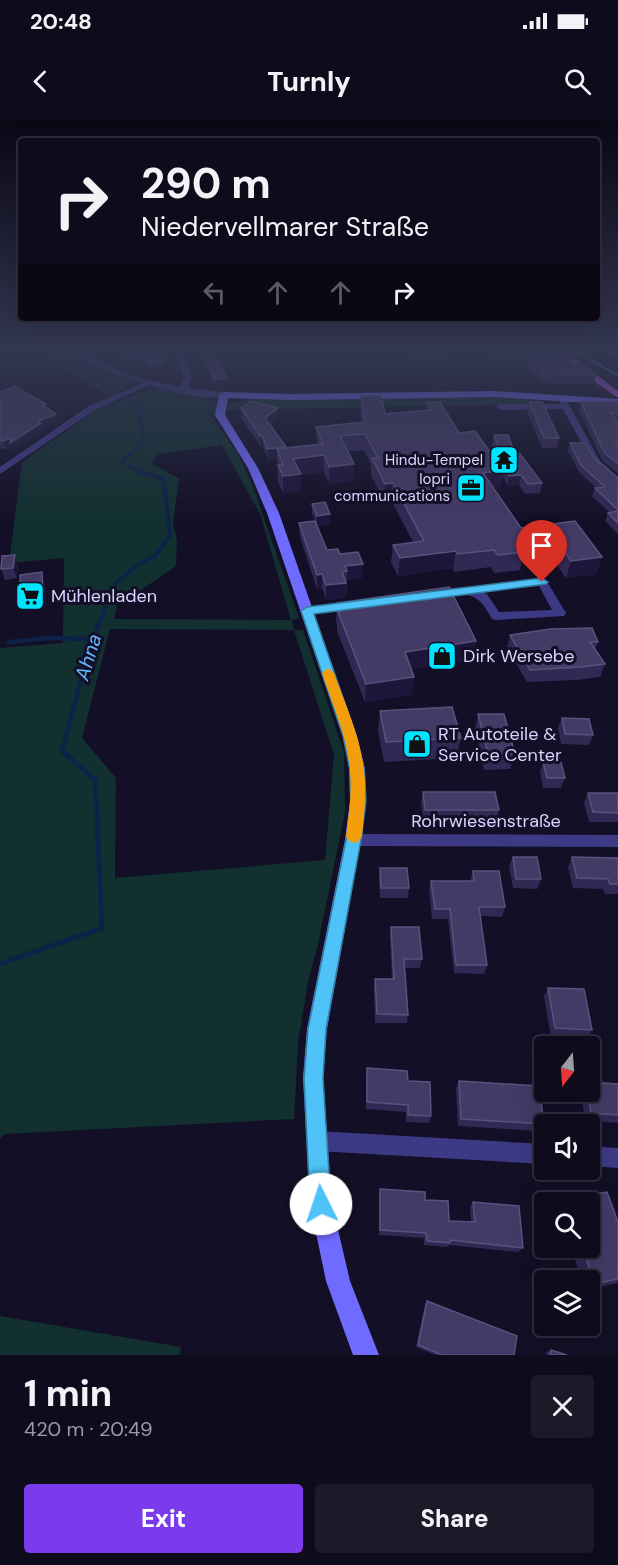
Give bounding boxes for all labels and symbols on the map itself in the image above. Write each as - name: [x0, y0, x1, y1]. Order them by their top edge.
- temple icon: Hindu-Tempel: [488, 444, 520, 476]
- place label: Hindu-Tempel: [385, 450, 483, 470]
- place label: lopri communications: [334, 469, 450, 506]
- office icon: lopri communications: [455, 472, 487, 504]
- pin: [516, 520, 567, 582]
- supermarket icon: Mühlenladen: [14, 580, 46, 612]
- place label: Mühlenladen: [51, 584, 157, 608]
- water label: Ahna: [68, 631, 107, 684]
- shop icon: Dirk Wersebe: [426, 640, 458, 672]
- place label: Dirk Wersebe: [463, 644, 574, 668]
- place label: RT Autoteile & Service Center: [438, 722, 562, 767]
- shop icon: RT Autoteile & Service Center: [401, 728, 433, 760]
- street label: Rohrwiesenstraße: [411, 809, 561, 833]
- north arrow: [534, 1036, 600, 1102]
- position arrow: [289, 1172, 353, 1236]

